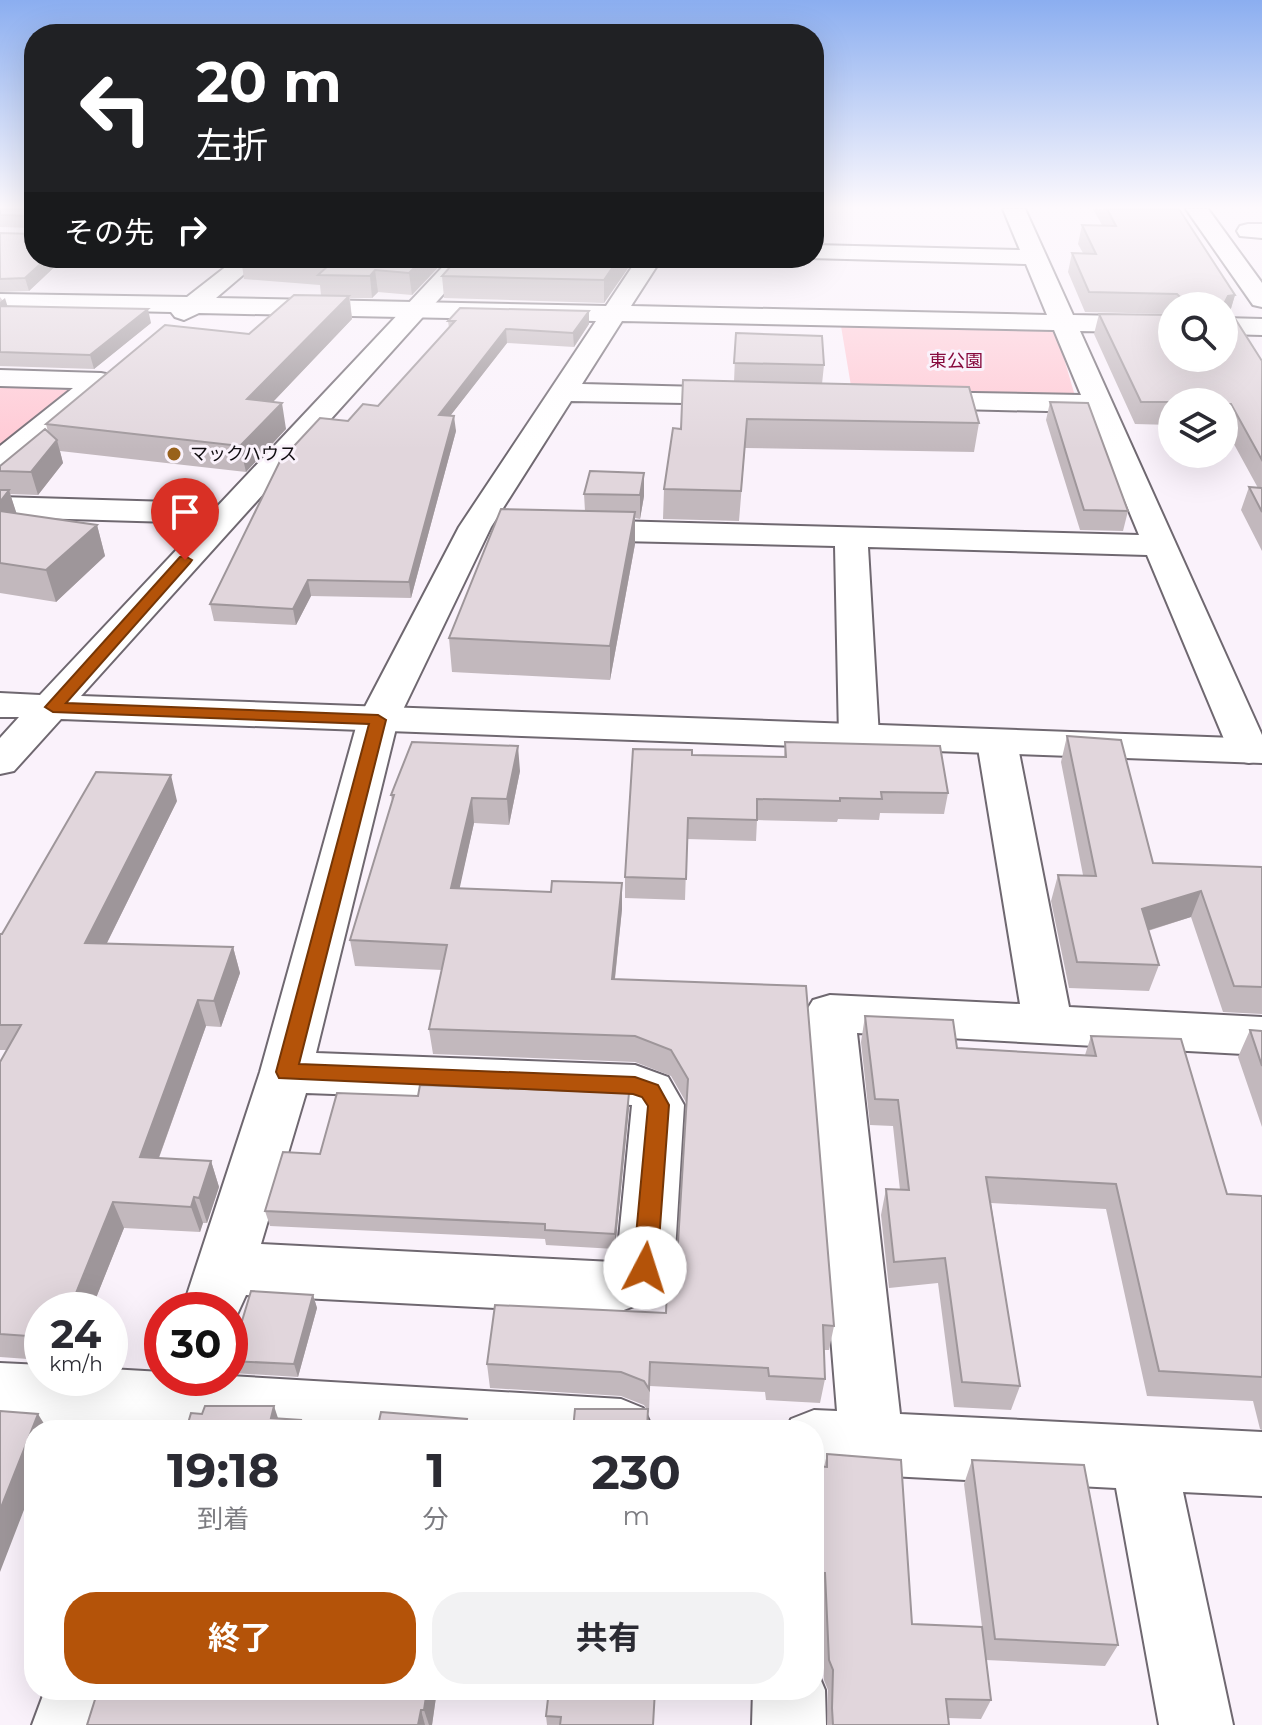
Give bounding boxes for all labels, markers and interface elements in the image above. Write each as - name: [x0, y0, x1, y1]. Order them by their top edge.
- text: 20 m: [196, 48, 342, 116]
- icon: left: [64, 56, 168, 160]
- text: 左折: [196, 123, 268, 167]
- icon: right: [170, 208, 214, 252]
- text: その先: [64, 214, 154, 251]
- map controls: [1158, 292, 1238, 468]
- button: search: [1158, 292, 1238, 372]
- park label: 東公園: [929, 350, 983, 372]
- button: layers: [1158, 388, 1238, 468]
- place label: マックハウス: [190, 443, 297, 465]
- marker: マックハウス: [165, 445, 183, 463]
- pin: [151, 478, 219, 560]
- icon: arrive: [163, 490, 207, 534]
- position arrow: [603, 1226, 687, 1310]
- speed limit sign: 30: [144, 1292, 248, 1396]
- text: 24: [51, 1309, 101, 1358]
- text: km/h: [49, 1352, 103, 1376]
- text: 19:18: [167, 1441, 280, 1499]
- text: 1: [426, 1441, 445, 1499]
- text: 230: [592, 1443, 681, 1501]
- text: m: [622, 1500, 650, 1532]
- text: 到着: [197, 1503, 249, 1535]
- text: 分: [423, 1503, 449, 1535]
- button: 終了: [64, 1592, 416, 1684]
- button: 共有: [432, 1592, 784, 1684]

